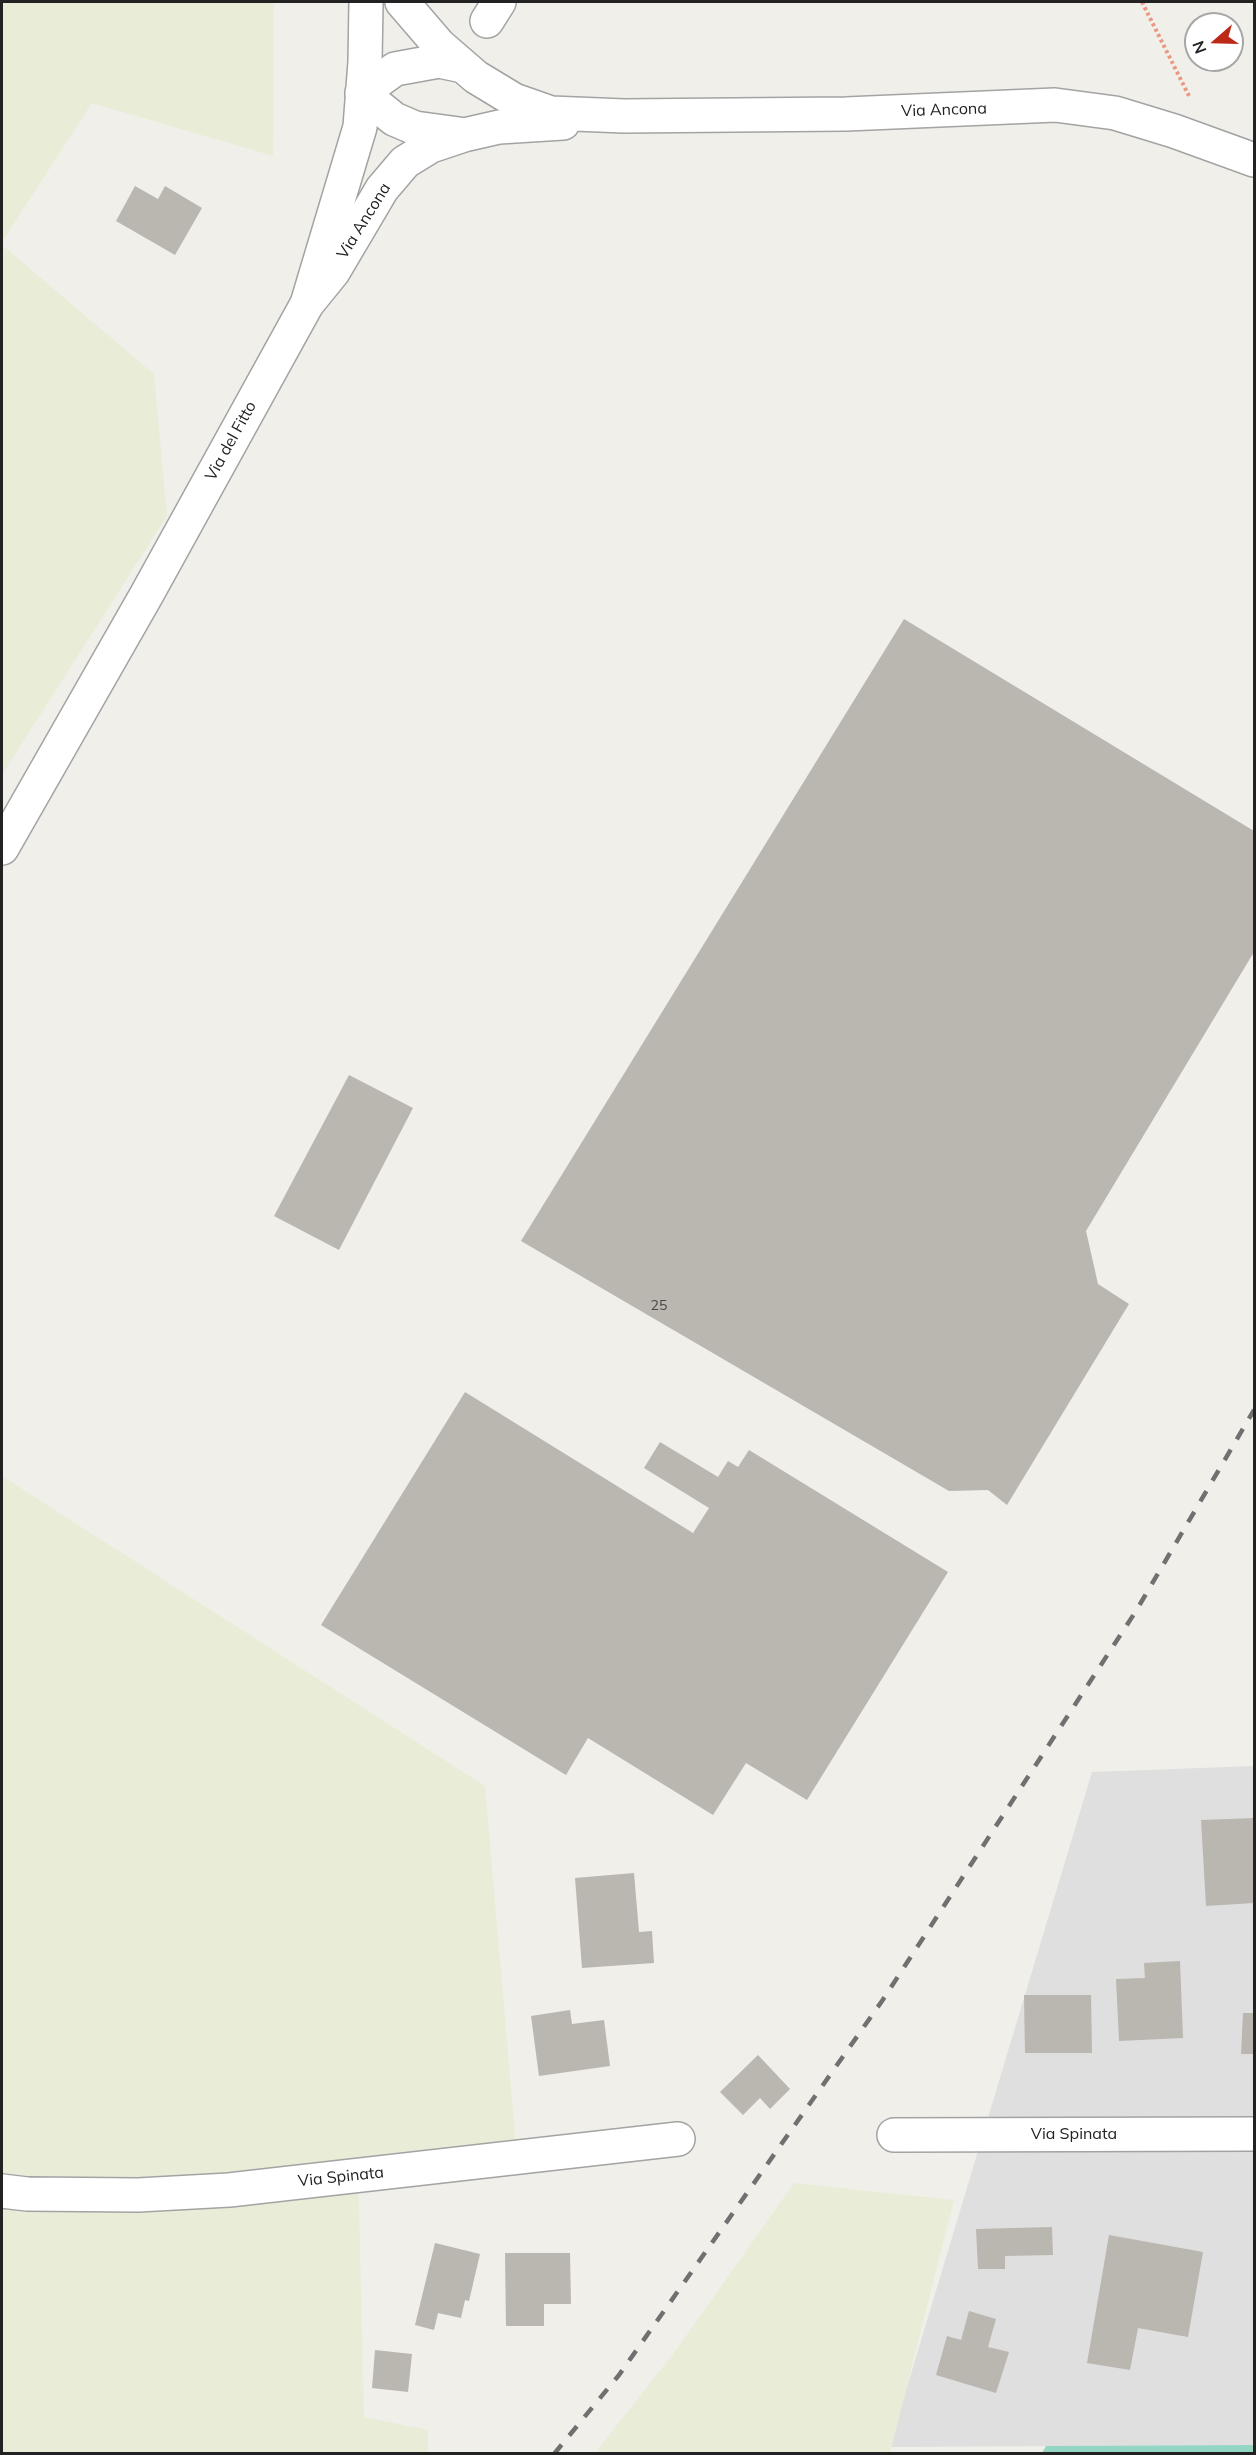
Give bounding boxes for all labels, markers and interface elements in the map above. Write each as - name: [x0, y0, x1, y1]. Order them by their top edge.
- north arrow: [1184, 12, 1244, 72]
- text: N: [1187, 38, 1210, 57]
- street label: Via Ancona: [901, 99, 987, 121]
- street label: Via Ancona: [333, 180, 395, 262]
- street label: Via del Fitto: [201, 398, 261, 484]
- house number: 25: [651, 1298, 667, 1314]
- street label: Via Spinata: [1031, 2124, 1117, 2144]
- street label: Via Spinata: [297, 2163, 385, 2191]

